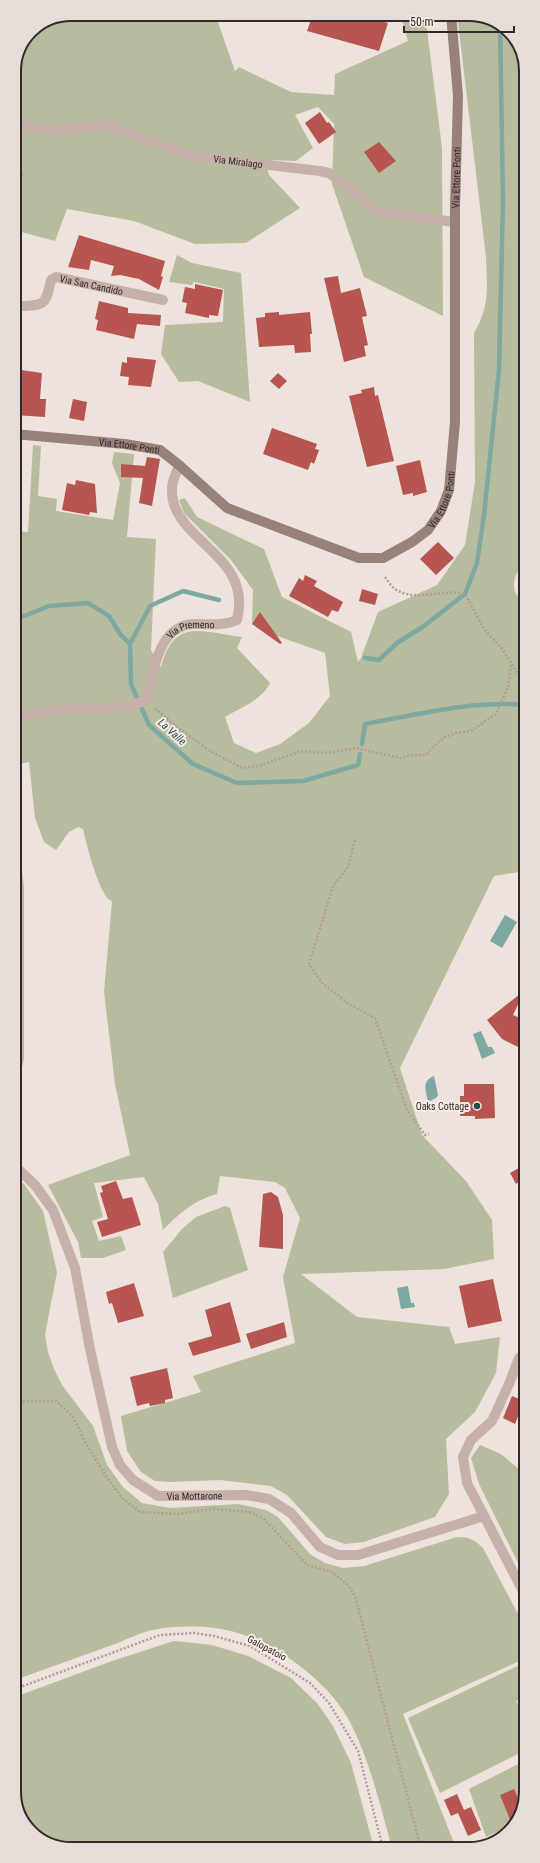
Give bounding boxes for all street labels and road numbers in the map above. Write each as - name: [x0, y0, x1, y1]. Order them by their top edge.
- street label: Via Ettore Ponti: [449, 147, 462, 209]
- street label: Via Miralago: [213, 153, 263, 170]
- street label: Via San Candido: [59, 272, 124, 297]
- street label: Via Ettore Ponti: [98, 436, 161, 455]
- street label: Via Ettore Ponti: [425, 470, 456, 530]
- street label: Via Premeno: [164, 618, 214, 641]
- street label: Via Mottarone: [167, 1490, 223, 1501]
- street label: Galopatoio: [245, 1633, 289, 1663]

